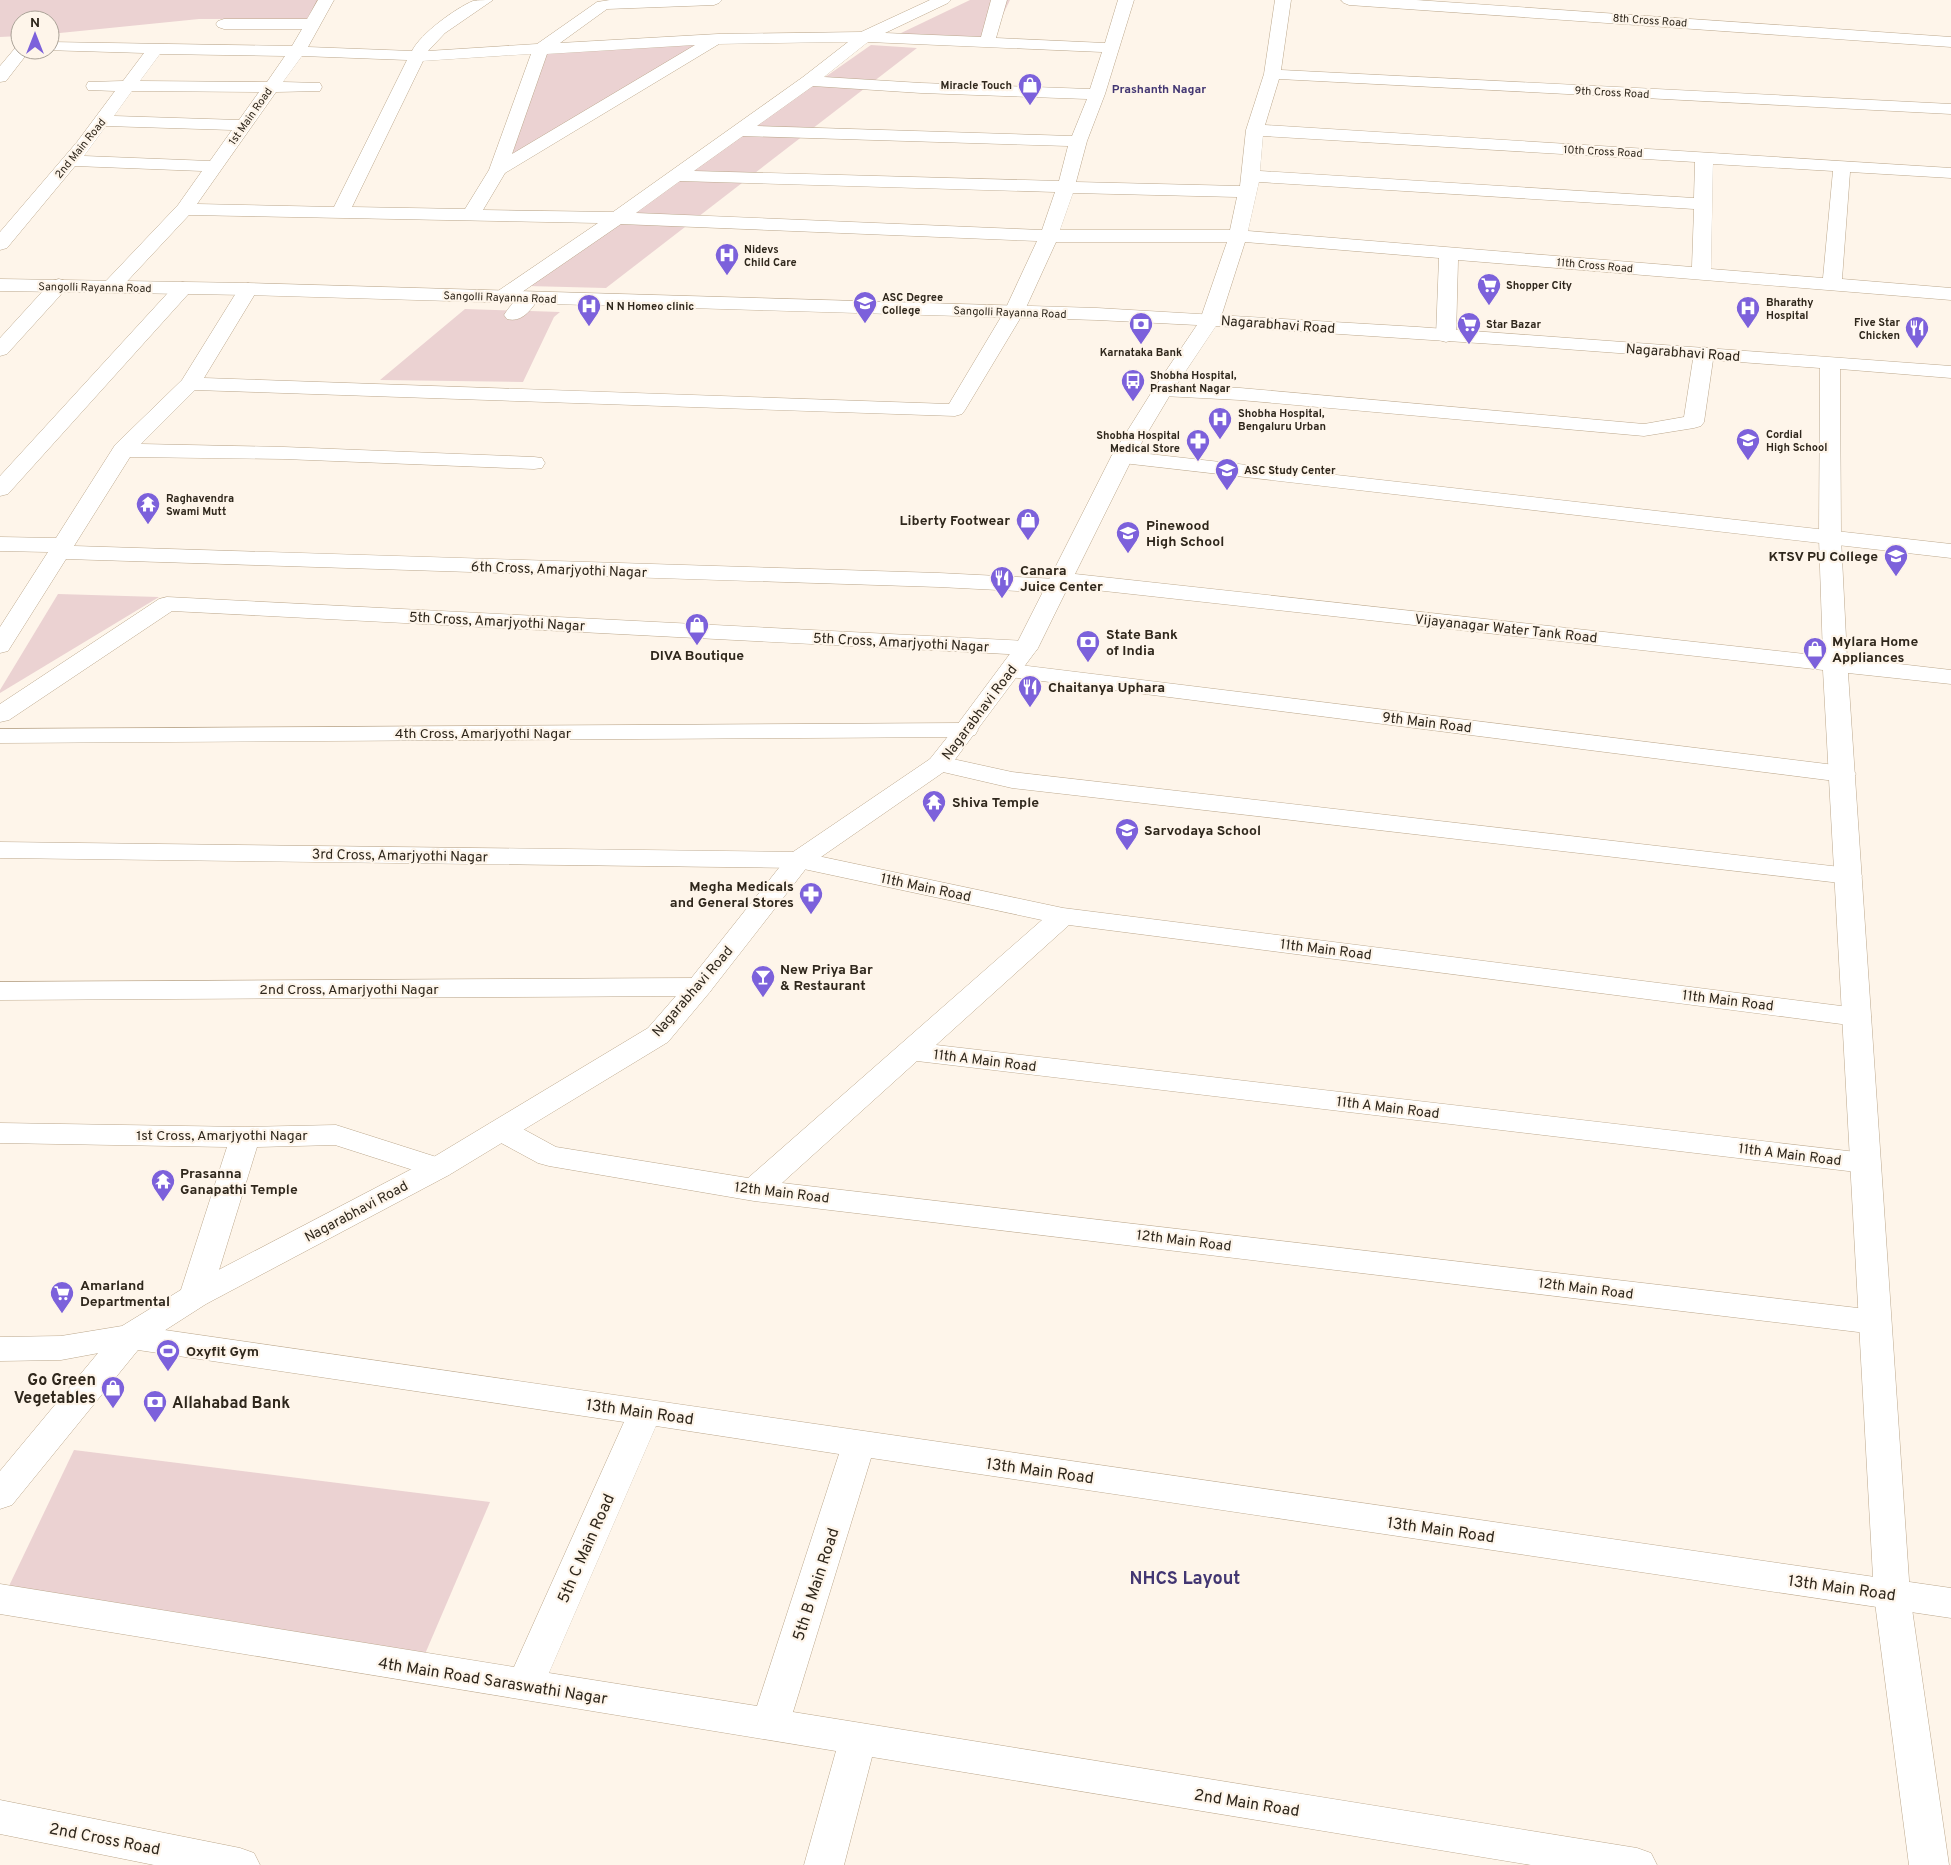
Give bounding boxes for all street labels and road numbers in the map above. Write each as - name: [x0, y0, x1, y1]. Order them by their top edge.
- street label: 8th Cross Road: [1612, 11, 1688, 31]
- street label: 9th Cross Road: [1574, 84, 1650, 102]
- street label: 1st Main Road: [226, 85, 276, 148]
- street label: 2nd Main Road: [52, 116, 109, 181]
- street label: 10th Cross Road: [1563, 143, 1643, 161]
- street label: 11th Cross Road: [1556, 256, 1634, 276]
- street label: Sangolli Rayanna Road: [38, 280, 152, 296]
- street label: Sangolli Rayanna Road: [443, 289, 557, 307]
- street label: Sangolli Rayanna Road: [953, 304, 1067, 322]
- street label: Nagarabhavi Road: [1220, 313, 1336, 338]
- street label: Nagarabhavi Road: [1625, 341, 1741, 366]
- street label: 6th Cross, Amarjyothi Nagar: [471, 559, 648, 582]
- street label: 5th Cross, Amarjyothi Nagar: [408, 609, 586, 636]
- street label: Vijayanagar Water Tank Road: [1414, 611, 1598, 648]
- street label: 5th Cross, Amarjyothi Nagar: [812, 630, 990, 657]
- street label: Nagarabhavi Road: [939, 662, 1022, 764]
- street label: 9th Main Road: [1381, 710, 1472, 737]
- street label: 4th Cross, Amarjyothi Nagar: [395, 726, 572, 743]
- street label: 3rd Cross, Amarjyothi Nagar: [312, 846, 489, 867]
- street label: 11th Main Road: [879, 871, 972, 906]
- street label: 11th Main Road: [1279, 936, 1372, 965]
- street label: Nagarabhavi Road: [649, 943, 737, 1041]
- street label: 2nd Cross, Amarjyothi Nagar: [259, 982, 439, 999]
- street label: 11th Main Road: [1681, 987, 1774, 1016]
- street label: 11th A Main Road: [932, 1047, 1037, 1076]
- street label: 11th A Main Road: [1335, 1094, 1440, 1123]
- street label: 1st Cross, Amarjyothi Nagar: [136, 1128, 308, 1145]
- street label: 11th A Main Road: [1737, 1141, 1842, 1170]
- street label: Nagarabhavi Road: [302, 1178, 411, 1247]
- street label: 12th Main Road: [733, 1179, 830, 1208]
- street label: 12th Main Road: [1135, 1227, 1232, 1256]
- street label: 12th Main Road: [1537, 1275, 1634, 1304]
- street label: 13th Main Road: [585, 1396, 695, 1430]
- street label: 13th Main Road: [985, 1455, 1095, 1489]
- street label: 5th C Main Road: [554, 1491, 620, 1606]
- street label: 13th Main Road: [1386, 1514, 1496, 1548]
- street label: 5th B Main Road: [789, 1526, 845, 1644]
- street label: 13th Main Road: [1787, 1572, 1897, 1606]
- street label: 4th Main Road Saraswathi Nagar: [376, 1654, 609, 1710]
- street label: 2nd Main Road: [1193, 1786, 1301, 1822]
- street label: 2nd Cross Road: [47, 1819, 162, 1861]

